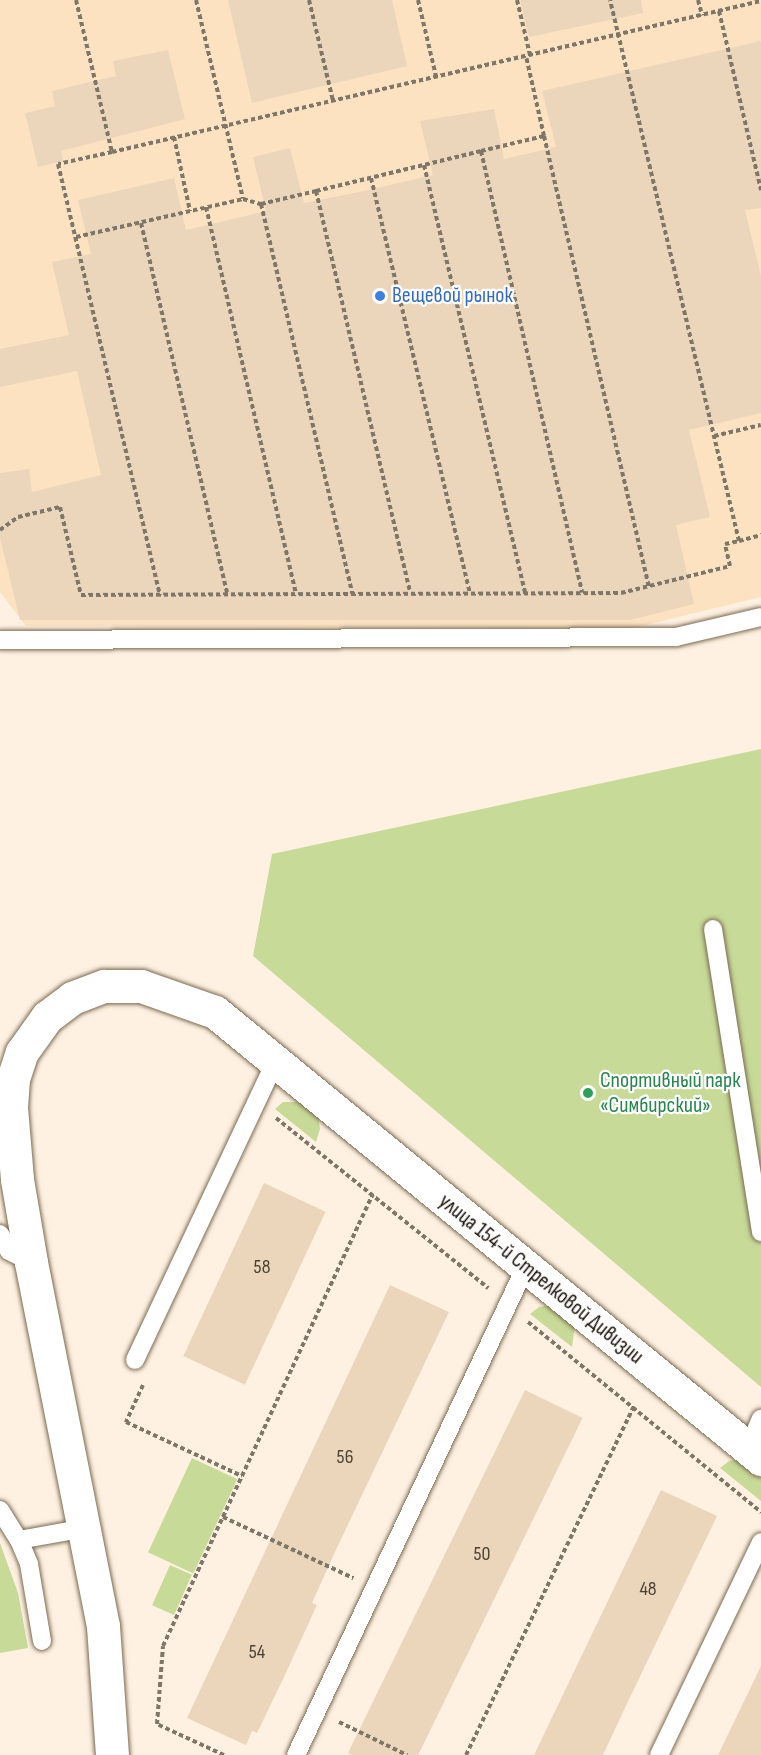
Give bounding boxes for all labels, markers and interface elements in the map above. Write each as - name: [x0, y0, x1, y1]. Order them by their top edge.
- place label: Вещевой рынок: [392, 283, 513, 309]
- marker: Вещевой рынок: [373, 289, 387, 303]
- place label: Спортивный парк «Симбирский»: [600, 1067, 740, 1118]
- marker: Спортивный парк «Симбирский»: [581, 1086, 595, 1100]
- street label: улица 154-й Стрелковой Дивизии: [433, 1188, 649, 1370]
- house number: 58: [254, 1255, 270, 1279]
- house number: 56: [337, 1445, 353, 1469]
- house number: 50: [474, 1542, 490, 1566]
- house number: 48: [639, 1577, 657, 1601]
- house number: 54: [249, 1640, 265, 1664]

